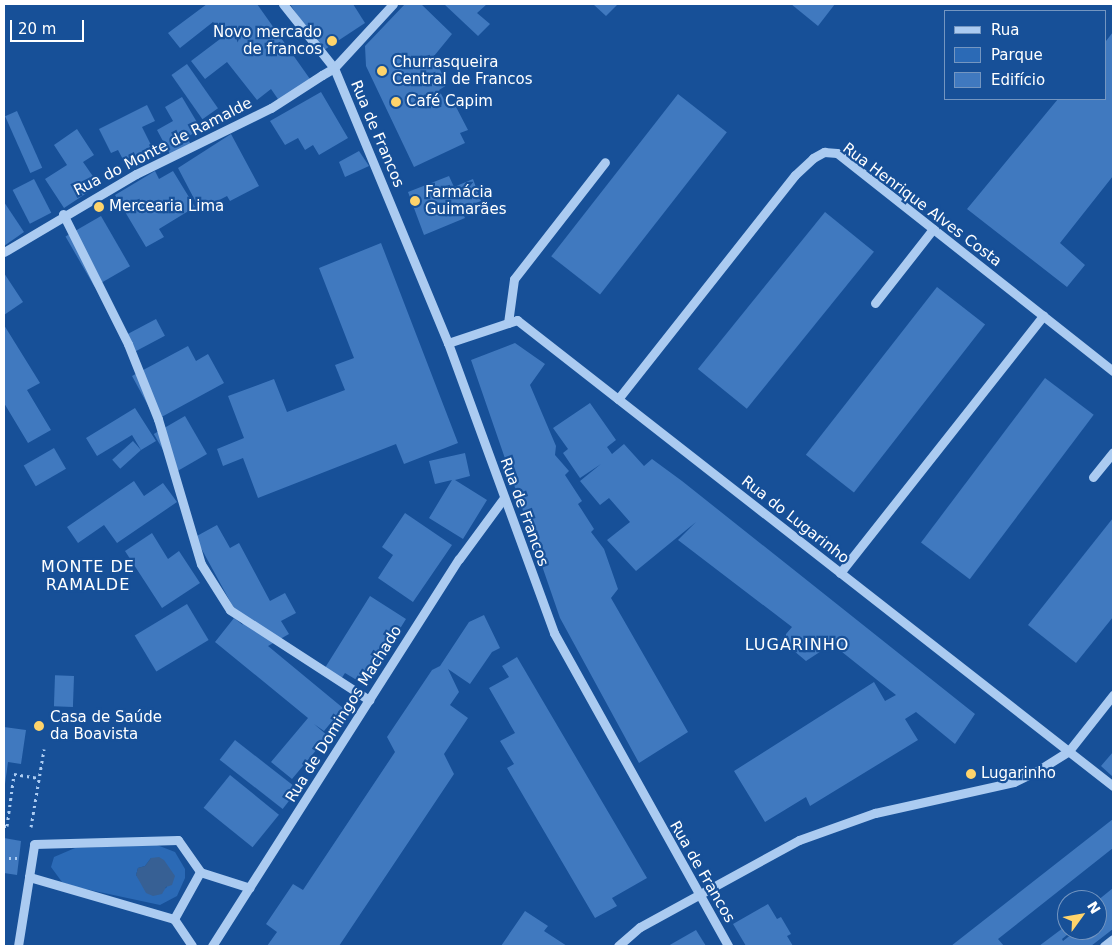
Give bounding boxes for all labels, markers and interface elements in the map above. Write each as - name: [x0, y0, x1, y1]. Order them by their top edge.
- scale bar: [12, 10, 86, 42]
- legend: [944, 10, 1107, 100]
- text: 20 m: [18, 20, 56, 38]
- text: Rua: [991, 21, 1019, 39]
- place label: Novo mercado de francos: [213, 23, 322, 58]
- marker: Novo mercado de francos: [326, 35, 338, 47]
- text: Parque: [991, 46, 1043, 64]
- place label: Churrasqueira Central de Francos: [392, 53, 533, 88]
- marker: Churrasqueira Central de Francos: [376, 65, 388, 77]
- text: Edifício: [991, 71, 1045, 89]
- street label: Rua de Francos: [346, 78, 408, 190]
- place label: Café Capim: [406, 93, 493, 111]
- street label: Rua do Monte de Ramalde: [71, 94, 255, 200]
- marker: Café Capim: [390, 96, 402, 108]
- street label: Rua Henrique Alves Costa: [839, 139, 1005, 271]
- place label: Farmácia Guimarães: [425, 183, 507, 218]
- marker: Farmácia Guimarães: [409, 195, 421, 207]
- place label: Mercearia Lima: [109, 198, 224, 216]
- marker: Mercearia Lima: [93, 201, 105, 213]
- street label: Rua de Francos: [496, 455, 552, 569]
- street label: Rua do Lugarinho: [738, 472, 852, 568]
- district label: MONTE DE RAMALDE: [40, 557, 136, 595]
- street label: Rua de Domingos Machado: [282, 622, 406, 806]
- district label: LUGARINHO: [744, 635, 850, 655]
- place label: Casa de Saúde da Boavista: [50, 708, 162, 743]
- marker: Casa de Saúde da Boavista: [32, 719, 46, 733]
- place label: Lugarinho: [981, 765, 1056, 783]
- marker: Lugarinho: [965, 768, 977, 780]
- street label: Rua de Francos: [666, 818, 738, 926]
- north arrow: [1057, 890, 1107, 940]
- text: N: [1084, 898, 1104, 917]

